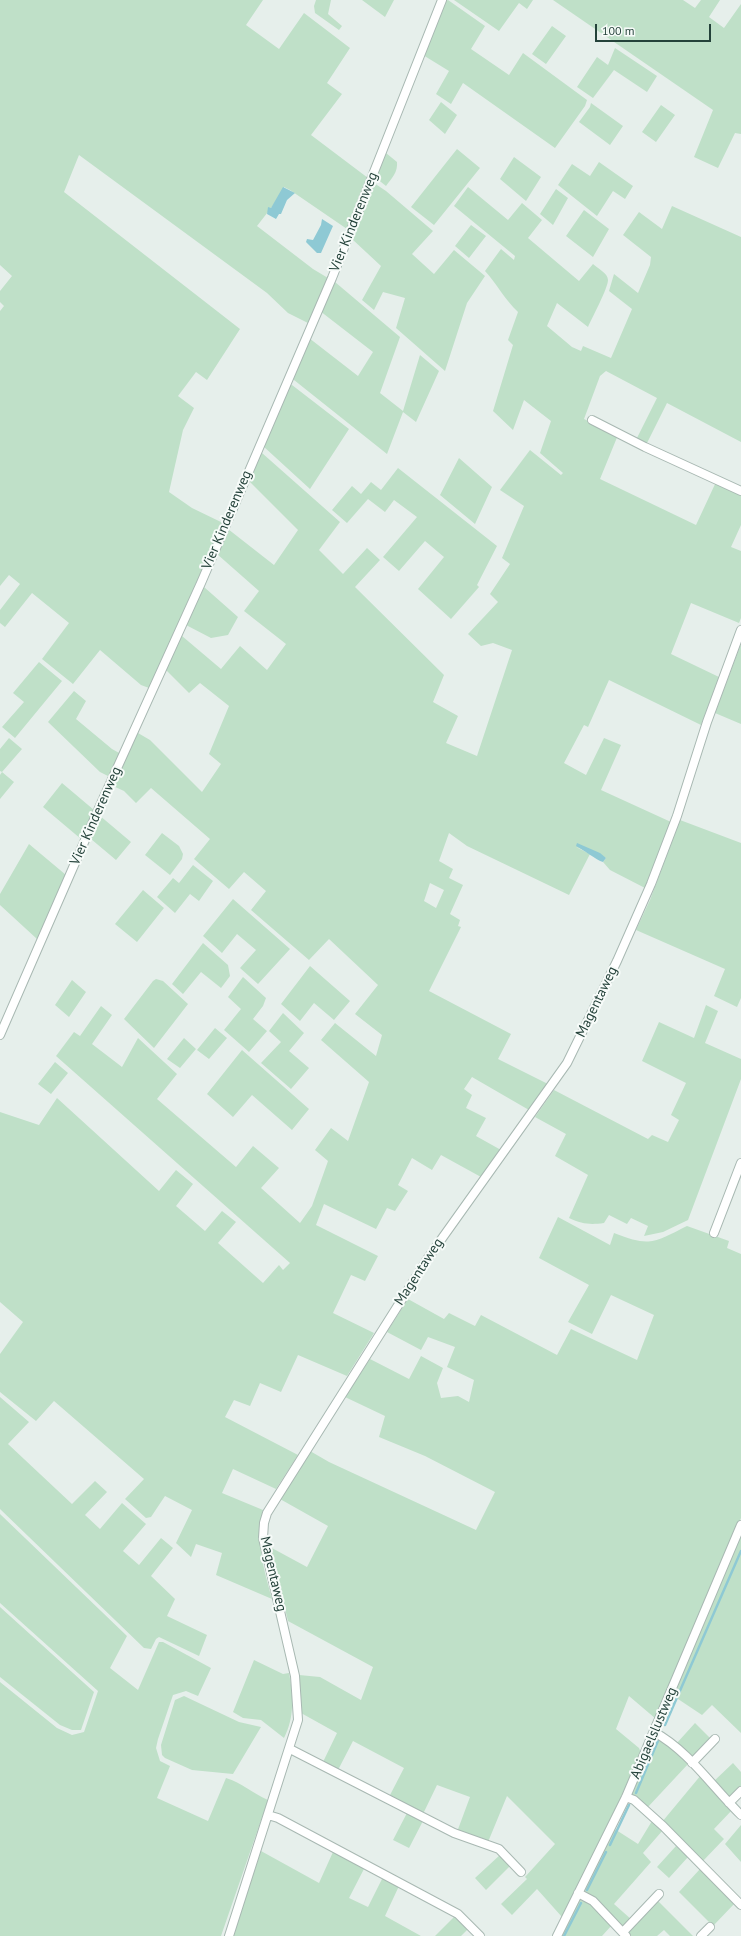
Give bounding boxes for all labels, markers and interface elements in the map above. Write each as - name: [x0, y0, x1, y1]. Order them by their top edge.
- scale bar: [597, 16, 713, 42]
- text: 100 m: [602, 23, 635, 38]
- street label: Vier Kinderenweg: [326, 170, 382, 274]
- street label: Vier Kinderenweg: [199, 468, 255, 572]
- street label: Vier Kinderenweg: [67, 764, 125, 868]
- street label: Magentaweg: [573, 964, 621, 1040]
- street label: Magentaweg: [391, 1235, 447, 1309]
- street label: Magentaweg: [256, 1535, 290, 1613]
- street label: Abigaelslustweg: [627, 1685, 681, 1781]

